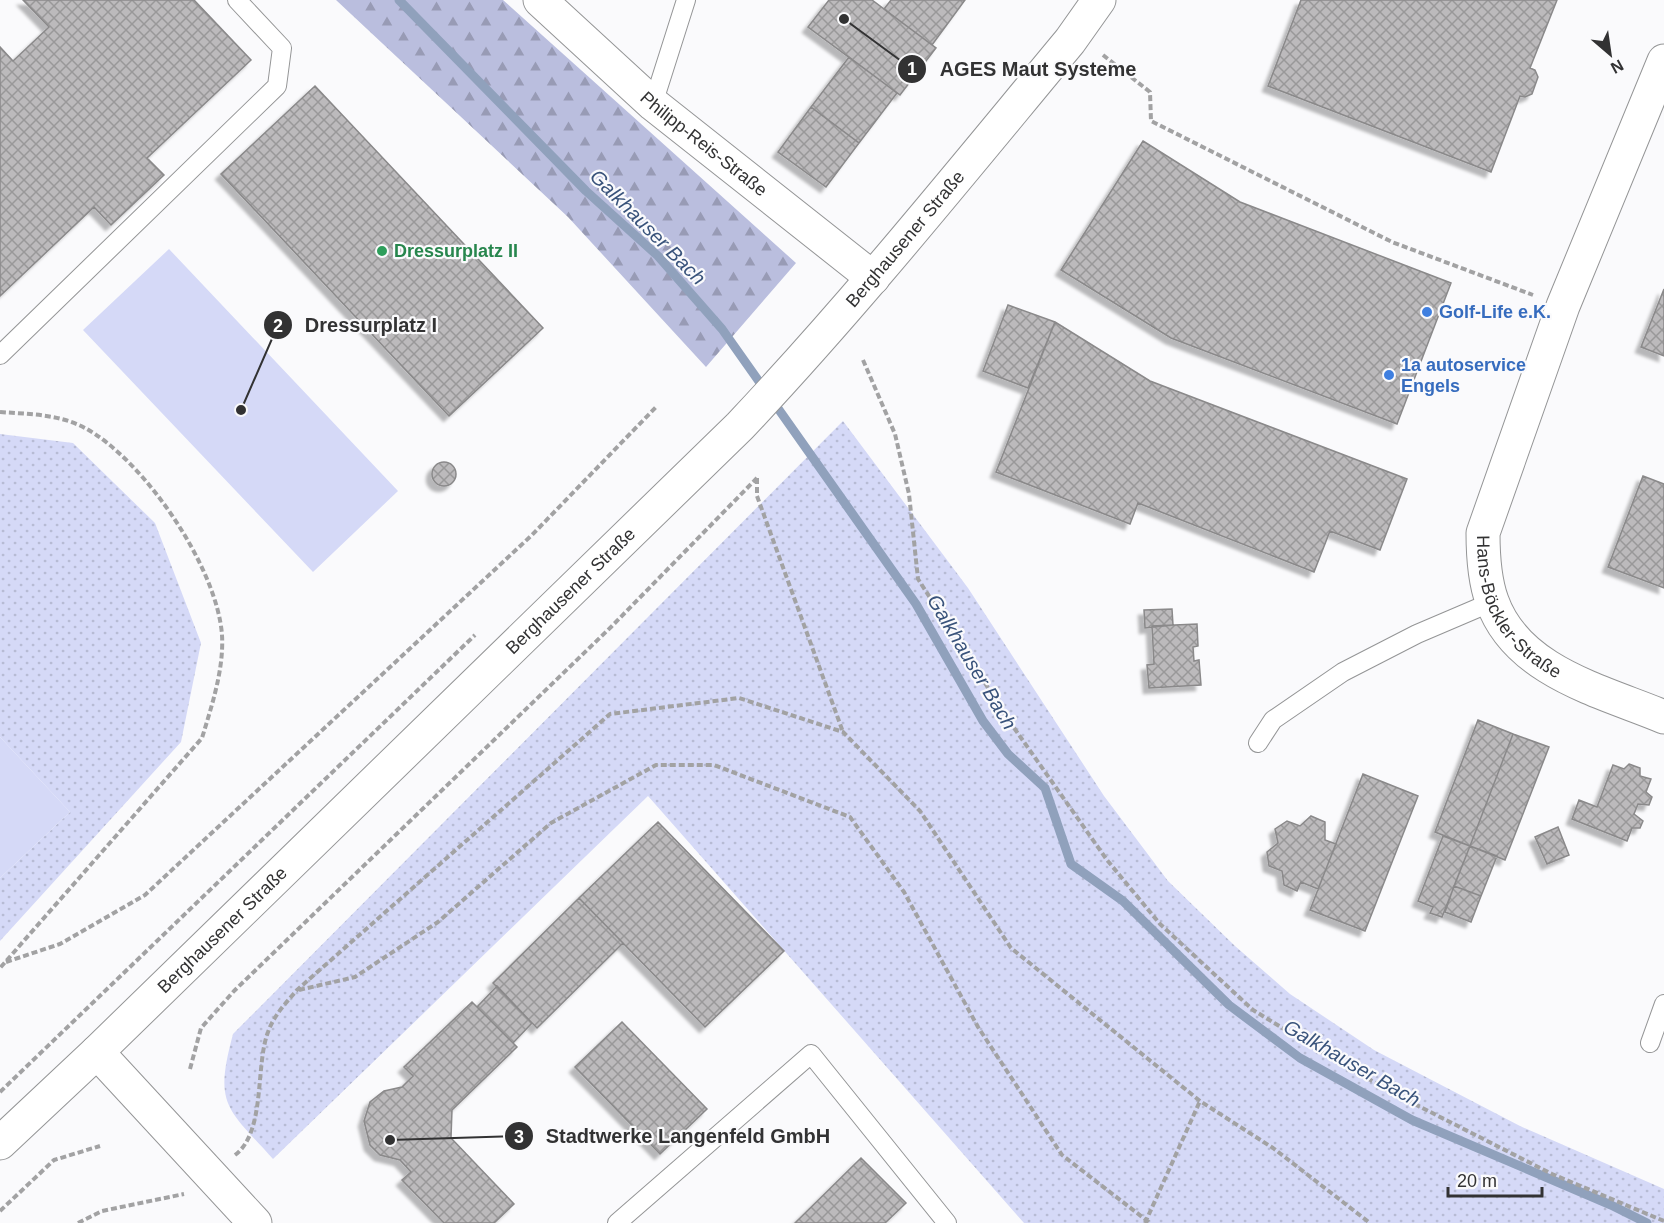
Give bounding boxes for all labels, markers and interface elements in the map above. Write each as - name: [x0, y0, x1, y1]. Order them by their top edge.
- north arrow: [1580, 24, 1640, 84]
- callout: AGES Maut Systeme: [897, 50, 1148, 88]
- text: N: [1608, 56, 1626, 77]
- text: AGES Maut Systeme: [940, 58, 1136, 80]
- text: 1: [907, 59, 917, 79]
- street label: Philipp-Reis-Straße: [636, 87, 771, 200]
- water label: Galkhauser Bach: [586, 165, 710, 289]
- street label: Berghausener Straße: [842, 167, 968, 311]
- place label: Dressurplatz II: [394, 241, 518, 261]
- marker: Dressurplatz II: [375, 244, 389, 258]
- place label: Golf-Life e.K.: [1439, 302, 1551, 322]
- marker: Golf-Life e.K.: [1420, 305, 1434, 319]
- callout: Dressurplatz I: [263, 306, 450, 344]
- text: Dressurplatz I: [305, 314, 437, 336]
- text: 2: [273, 316, 283, 336]
- place label: 1a autoservice Engels: [1401, 355, 1526, 396]
- marker: 1a autoservice Engels: [1382, 368, 1396, 382]
- street label: Berghausener Straße: [502, 524, 639, 658]
- street label: Hans-Böckler-Straße: [1473, 535, 1565, 682]
- water label: Galkhauser Bach: [923, 591, 1021, 733]
- street label: Berghausener Straße: [154, 863, 291, 997]
- water label: Galkhauser Bach: [1280, 1015, 1424, 1111]
- callout: Stadtwerke Langenfeld GmbH: [504, 1117, 842, 1155]
- text: Stadtwerke Langenfeld GmbH: [546, 1125, 830, 1147]
- text: 3: [514, 1127, 524, 1147]
- scale bar: [1448, 1160, 1542, 1198]
- text: 20 m: [1457, 1171, 1497, 1191]

